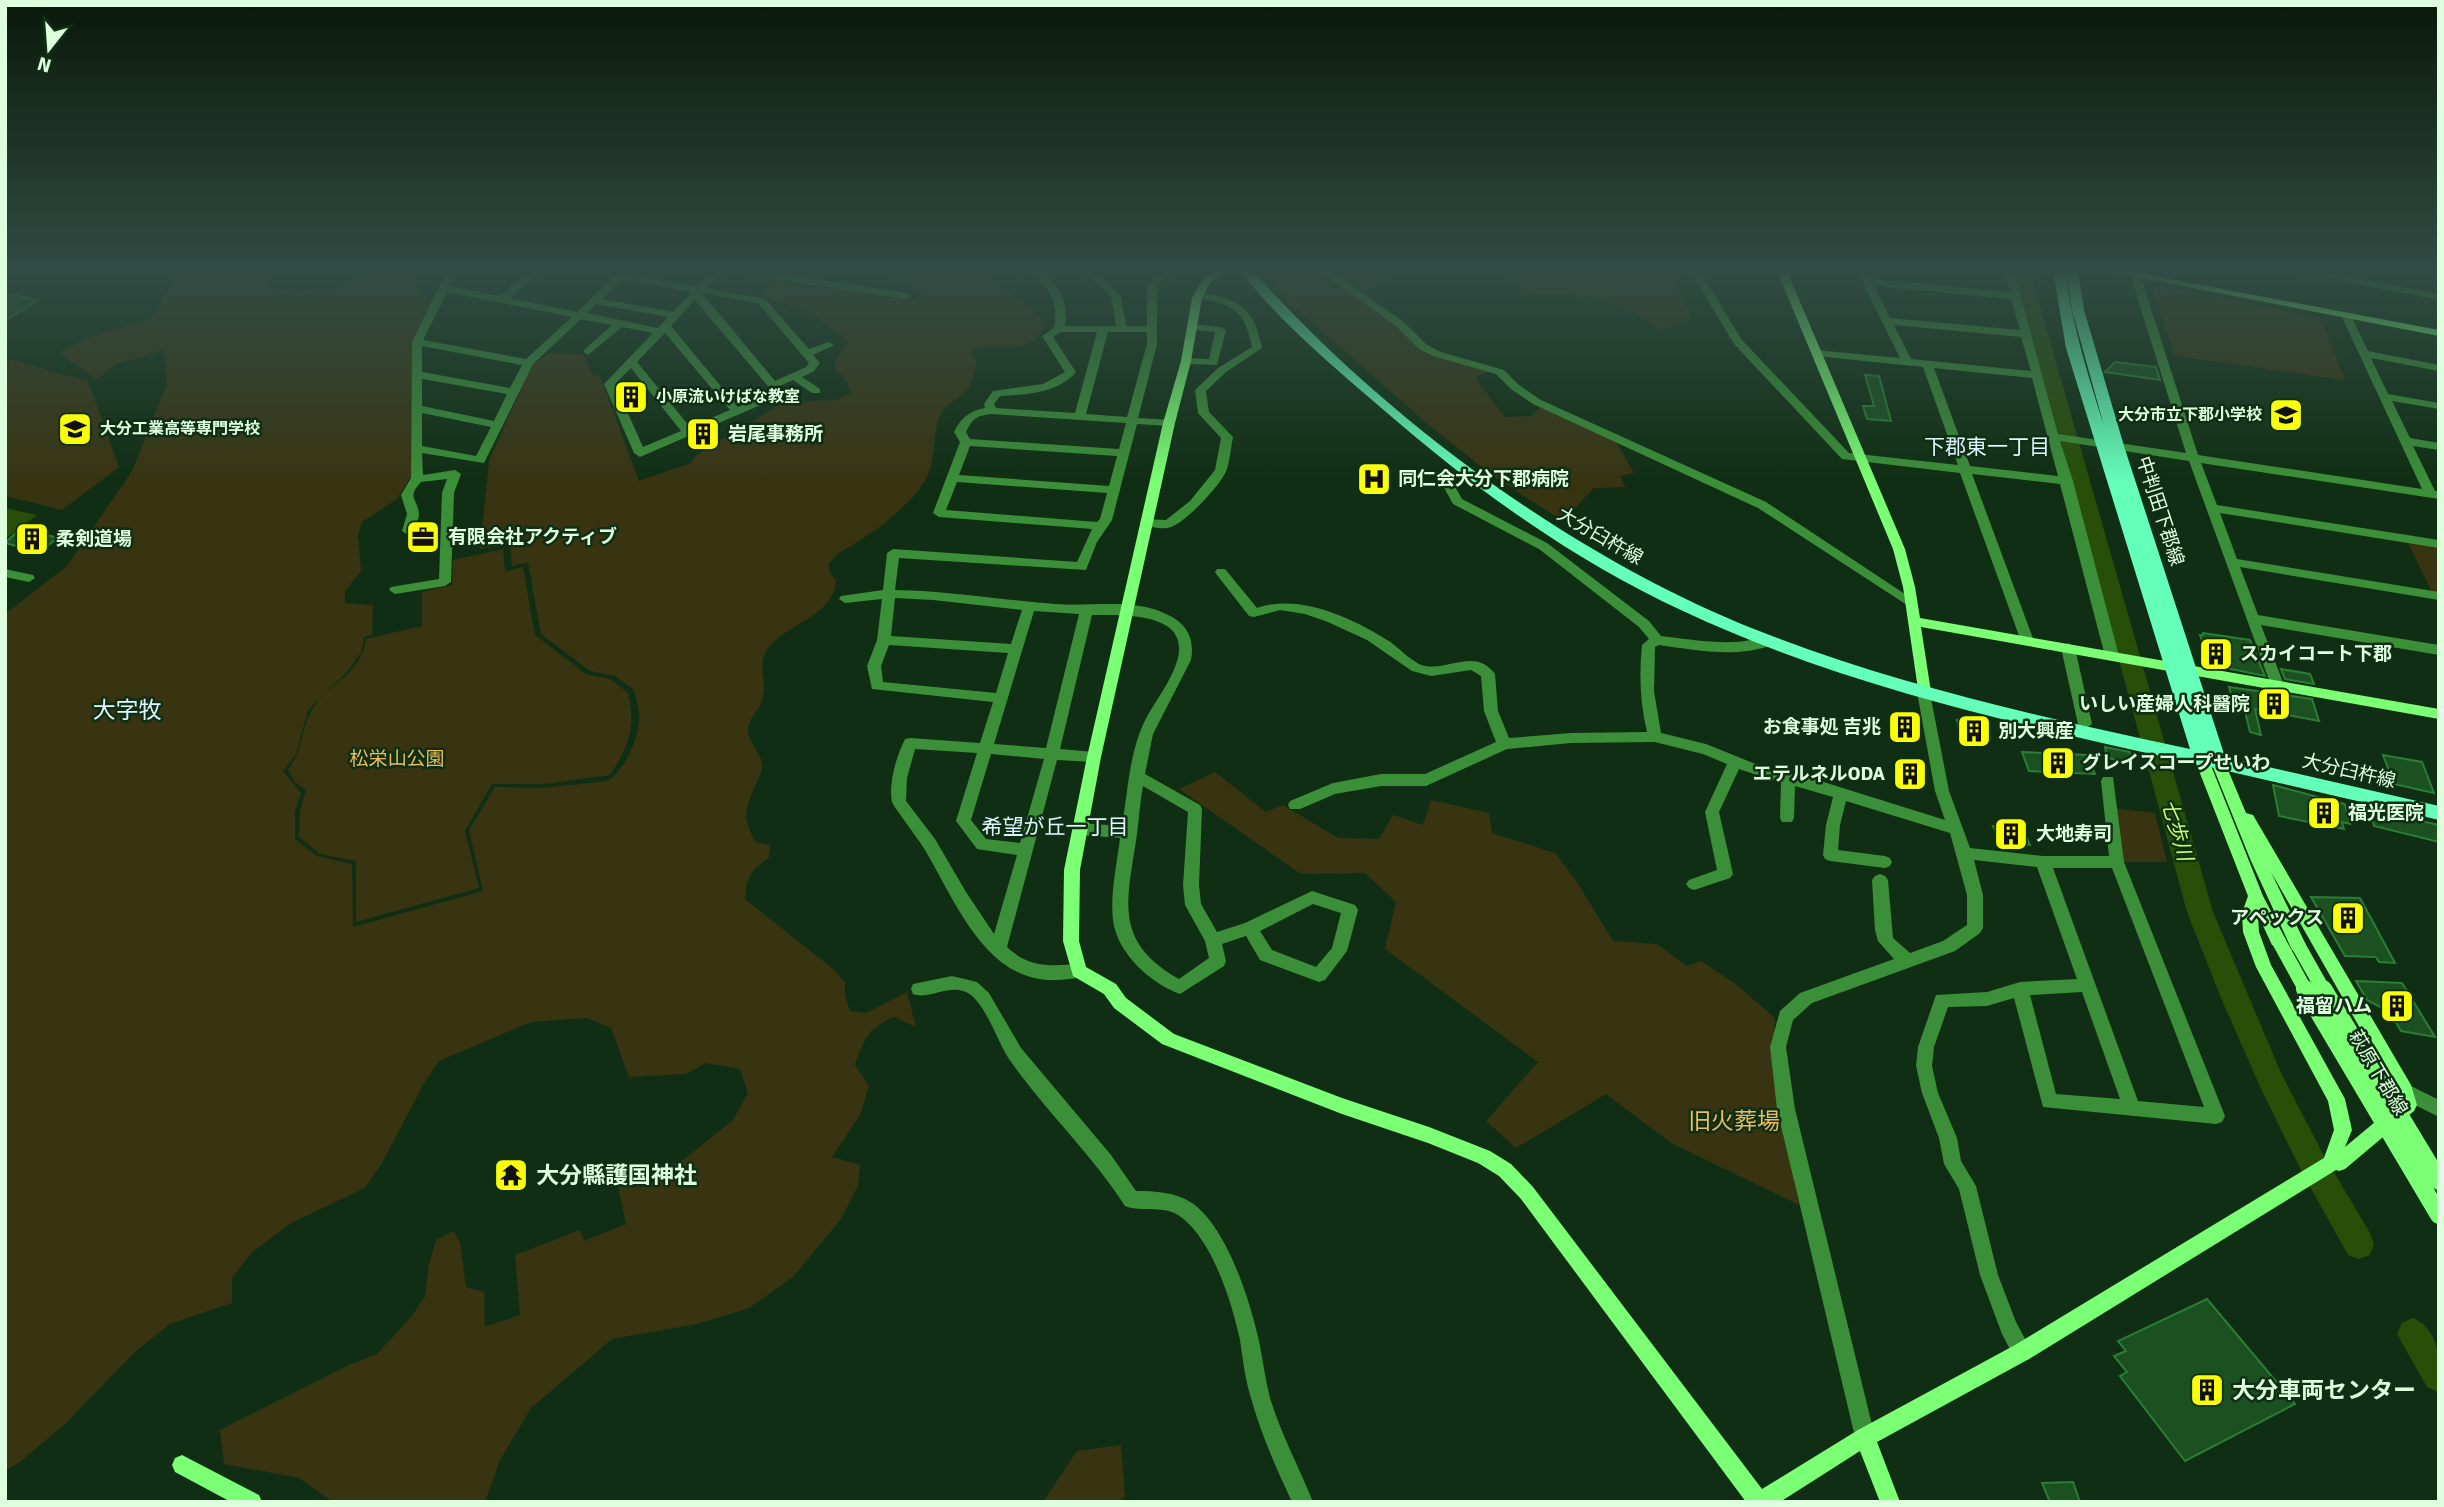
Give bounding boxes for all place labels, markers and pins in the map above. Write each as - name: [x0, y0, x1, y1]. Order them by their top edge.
- building icon: 小原流いけばな教室: [612, 378, 650, 416]
- place label: 小原流いけばな教室: [656, 387, 800, 407]
- school or university icon: 大分市立下郡小学校: [2267, 396, 2305, 434]
- place label: 大分市立下郡小学校: [2118, 405, 2262, 425]
- school or university icon: 大分工業高等専門学校: [56, 410, 94, 448]
- building icon: 岩尾事務所: [684, 415, 722, 453]
- place label: 大分工業高等専門学校: [100, 419, 260, 439]
- place label: 岩尾事務所: [728, 422, 823, 446]
- hospital icon: 同仁会大分下郡病院: [1355, 460, 1393, 498]
- place label: 同仁会大分下郡病院: [1398, 467, 1569, 491]
- office icon: 有限会社アクティブ: [404, 518, 442, 556]
- building icon: 柔剣道場: [13, 520, 51, 558]
- place label: 有限会社アクティブ: [448, 525, 617, 549]
- place label: 柔剣道場: [56, 527, 132, 551]
- building icon: スカイコート下郡: [2197, 635, 2235, 673]
- place label: スカイコート下郡: [2240, 642, 2392, 666]
- building icon: いしい産婦人科醫院: [2255, 685, 2293, 723]
- place label: いしい産婦人科醫院: [2079, 692, 2250, 716]
- building icon: お食事処 吉兆: [1886, 708, 1924, 746]
- building icon: 別大興産: [1955, 712, 1993, 750]
- place label: お食事処 吉兆: [1763, 715, 1881, 739]
- place label: 別大興産: [1998, 719, 2074, 743]
- building icon: グレイスコープせいわ: [2039, 744, 2077, 782]
- place label: グレイスコープせいわ: [2082, 751, 2270, 775]
- building icon: エテルネルODA: [1891, 755, 1929, 793]
- place label: エテルネルODA: [1753, 762, 1885, 786]
- building icon: 福光医院: [2305, 794, 2343, 832]
- place label: 福光医院: [2348, 801, 2424, 825]
- building icon: 大地寿司: [1992, 815, 2030, 853]
- place label: 大地寿司: [2036, 822, 2112, 846]
- building icon: アペックス: [2329, 899, 2367, 937]
- place label: アペックス: [2230, 906, 2324, 930]
- building icon: 福留ハム: [2378, 987, 2416, 1025]
- place label: 福留ハム: [2296, 994, 2372, 1018]
- temple icon: 大分縣護国神社: [492, 1156, 530, 1194]
- place label: 大分縣護国神社: [536, 1161, 697, 1190]
- building icon: 大分車両センター: [2188, 1371, 2226, 1409]
- place label: 大分車両センター: [2232, 1376, 2416, 1405]

